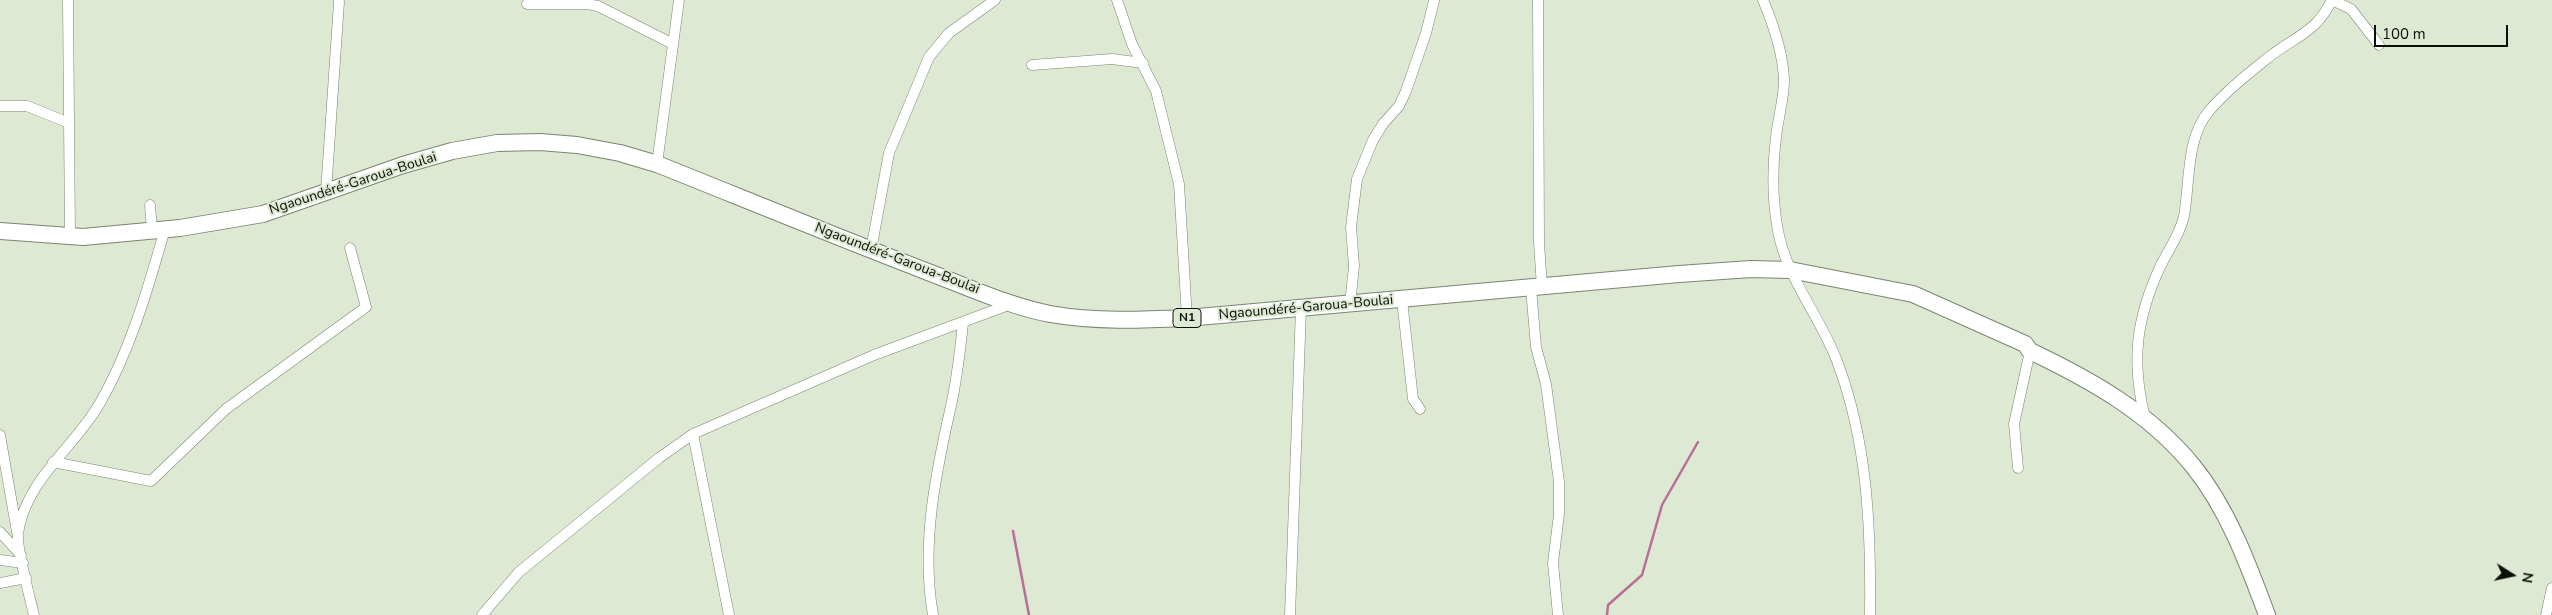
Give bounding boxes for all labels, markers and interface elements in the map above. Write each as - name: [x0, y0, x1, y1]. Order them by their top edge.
- scale bar: [2377, 15, 2511, 47]
- text: 100 m: [2382, 24, 2426, 44]
- street label: Ngaoundéré-Garoua-Boulai: [267, 149, 439, 219]
- street label: Ngaoundéré-Garoua-Boulai: [812, 220, 982, 298]
- street label: Ngaoundéré-Garoua-Boulai: [1218, 292, 1394, 324]
- road number: N1: [1173, 308, 1201, 328]
- north arrow: [2487, 550, 2537, 600]
- text: N: [2517, 571, 2538, 584]

